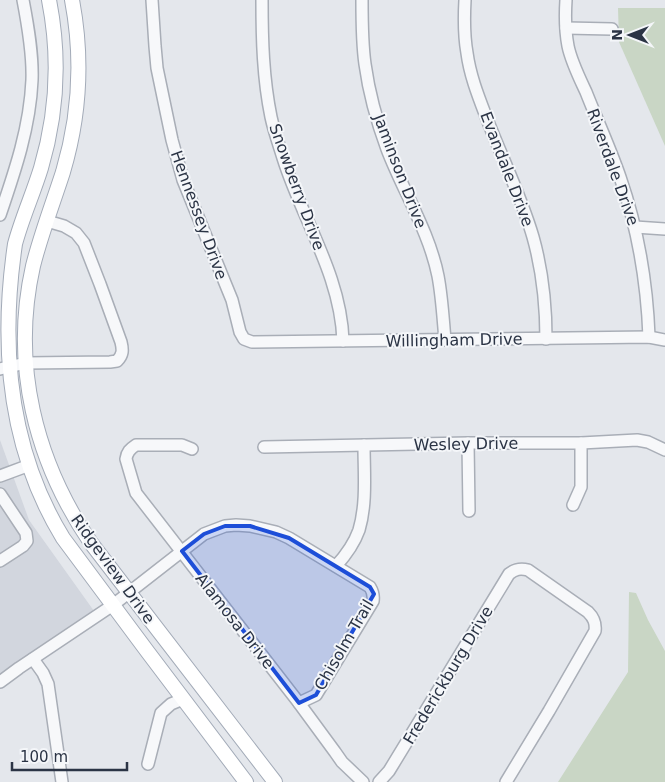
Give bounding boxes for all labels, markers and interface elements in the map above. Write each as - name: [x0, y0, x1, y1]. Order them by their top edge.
- north arrow: [605, 10, 655, 60]
- text: N: [609, 29, 625, 41]
- street label: Riverdale Drive: [583, 106, 643, 228]
- street label: Evandale Drive: [476, 109, 538, 229]
- street label: Jaminson Drive: [369, 110, 430, 231]
- street label: Snowberry Drive: [265, 121, 329, 253]
- street label: Hennessey Drive: [167, 148, 231, 282]
- street label: Willingham Drive: [385, 329, 523, 351]
- street label: Wesley Drive: [414, 434, 518, 454]
- street label: Ridgeview Drive: [67, 511, 159, 627]
- street label: Alamosa Drive: [192, 569, 278, 673]
- street label: Chisolm Trail: [310, 596, 378, 694]
- street label: Frederickburg Drive: [399, 603, 497, 747]
- scale bar: [12, 740, 128, 772]
- text: 100 m: [20, 748, 68, 766]

